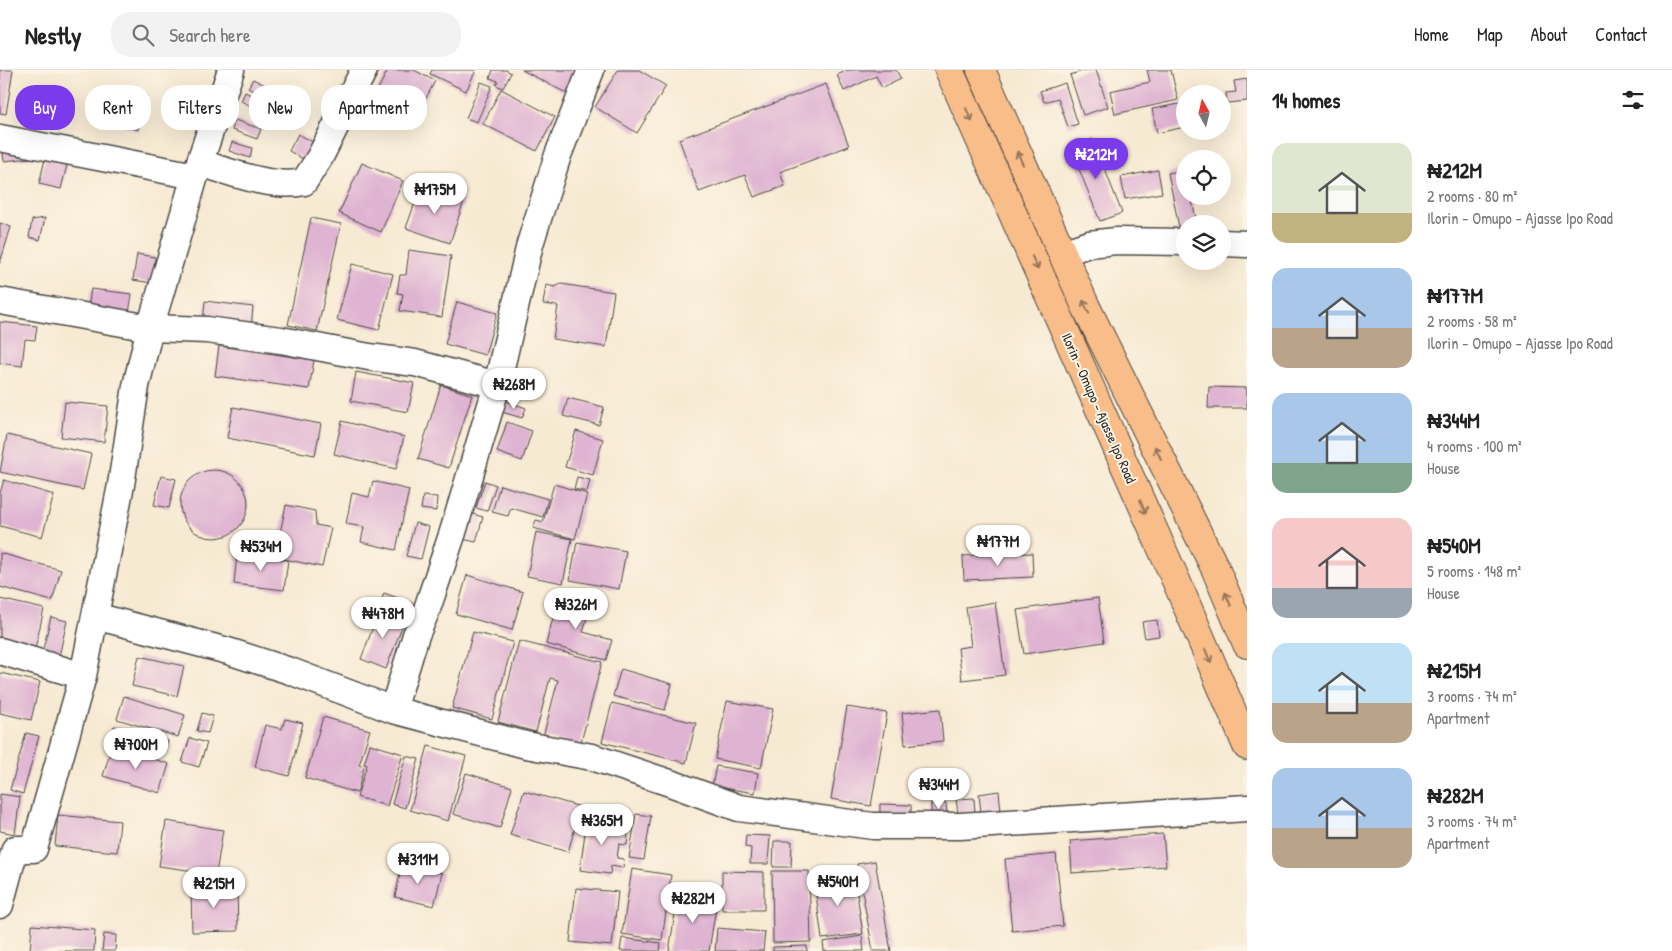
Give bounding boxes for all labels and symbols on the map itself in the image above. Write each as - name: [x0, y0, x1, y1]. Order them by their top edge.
- north arrow: [1176, 85, 1231, 140]
- one-way arrow: [964, 107, 974, 122]
- pin: ₦212M: [1061, 138, 1131, 180]
- one-way arrow: [1015, 151, 1025, 166]
- pin: ₦175M: [400, 172, 470, 215]
- one-way arrow: [1030, 255, 1040, 270]
- one-way arrow: [1081, 300, 1090, 315]
- street label: Ilorin - Omupo - Ajasse Ipo Road: [1057, 330, 1141, 487]
- pin: ₦268M: [479, 368, 549, 410]
- one-way arrow: [1153, 446, 1162, 461]
- one-way arrow: [1139, 499, 1149, 514]
- pin: ₦177M: [963, 524, 1033, 567]
- pin: ₦534M: [226, 530, 296, 572]
- pin: ₦326M: [541, 588, 611, 630]
- one-way arrow: [1223, 592, 1232, 607]
- pin: ₦478M: [348, 596, 418, 639]
- one-way arrow: [1204, 648, 1213, 664]
- pin: ₦700M: [101, 728, 171, 770]
- pin: ₦344M: [904, 768, 974, 810]
- pin: ₦365M: [567, 804, 637, 846]
- pin: ₦311M: [383, 842, 453, 885]
- pin: ₦540M: [803, 864, 873, 907]
- pin: ₦215M: [179, 866, 249, 909]
- pin: ₦282M: [658, 882, 728, 924]

